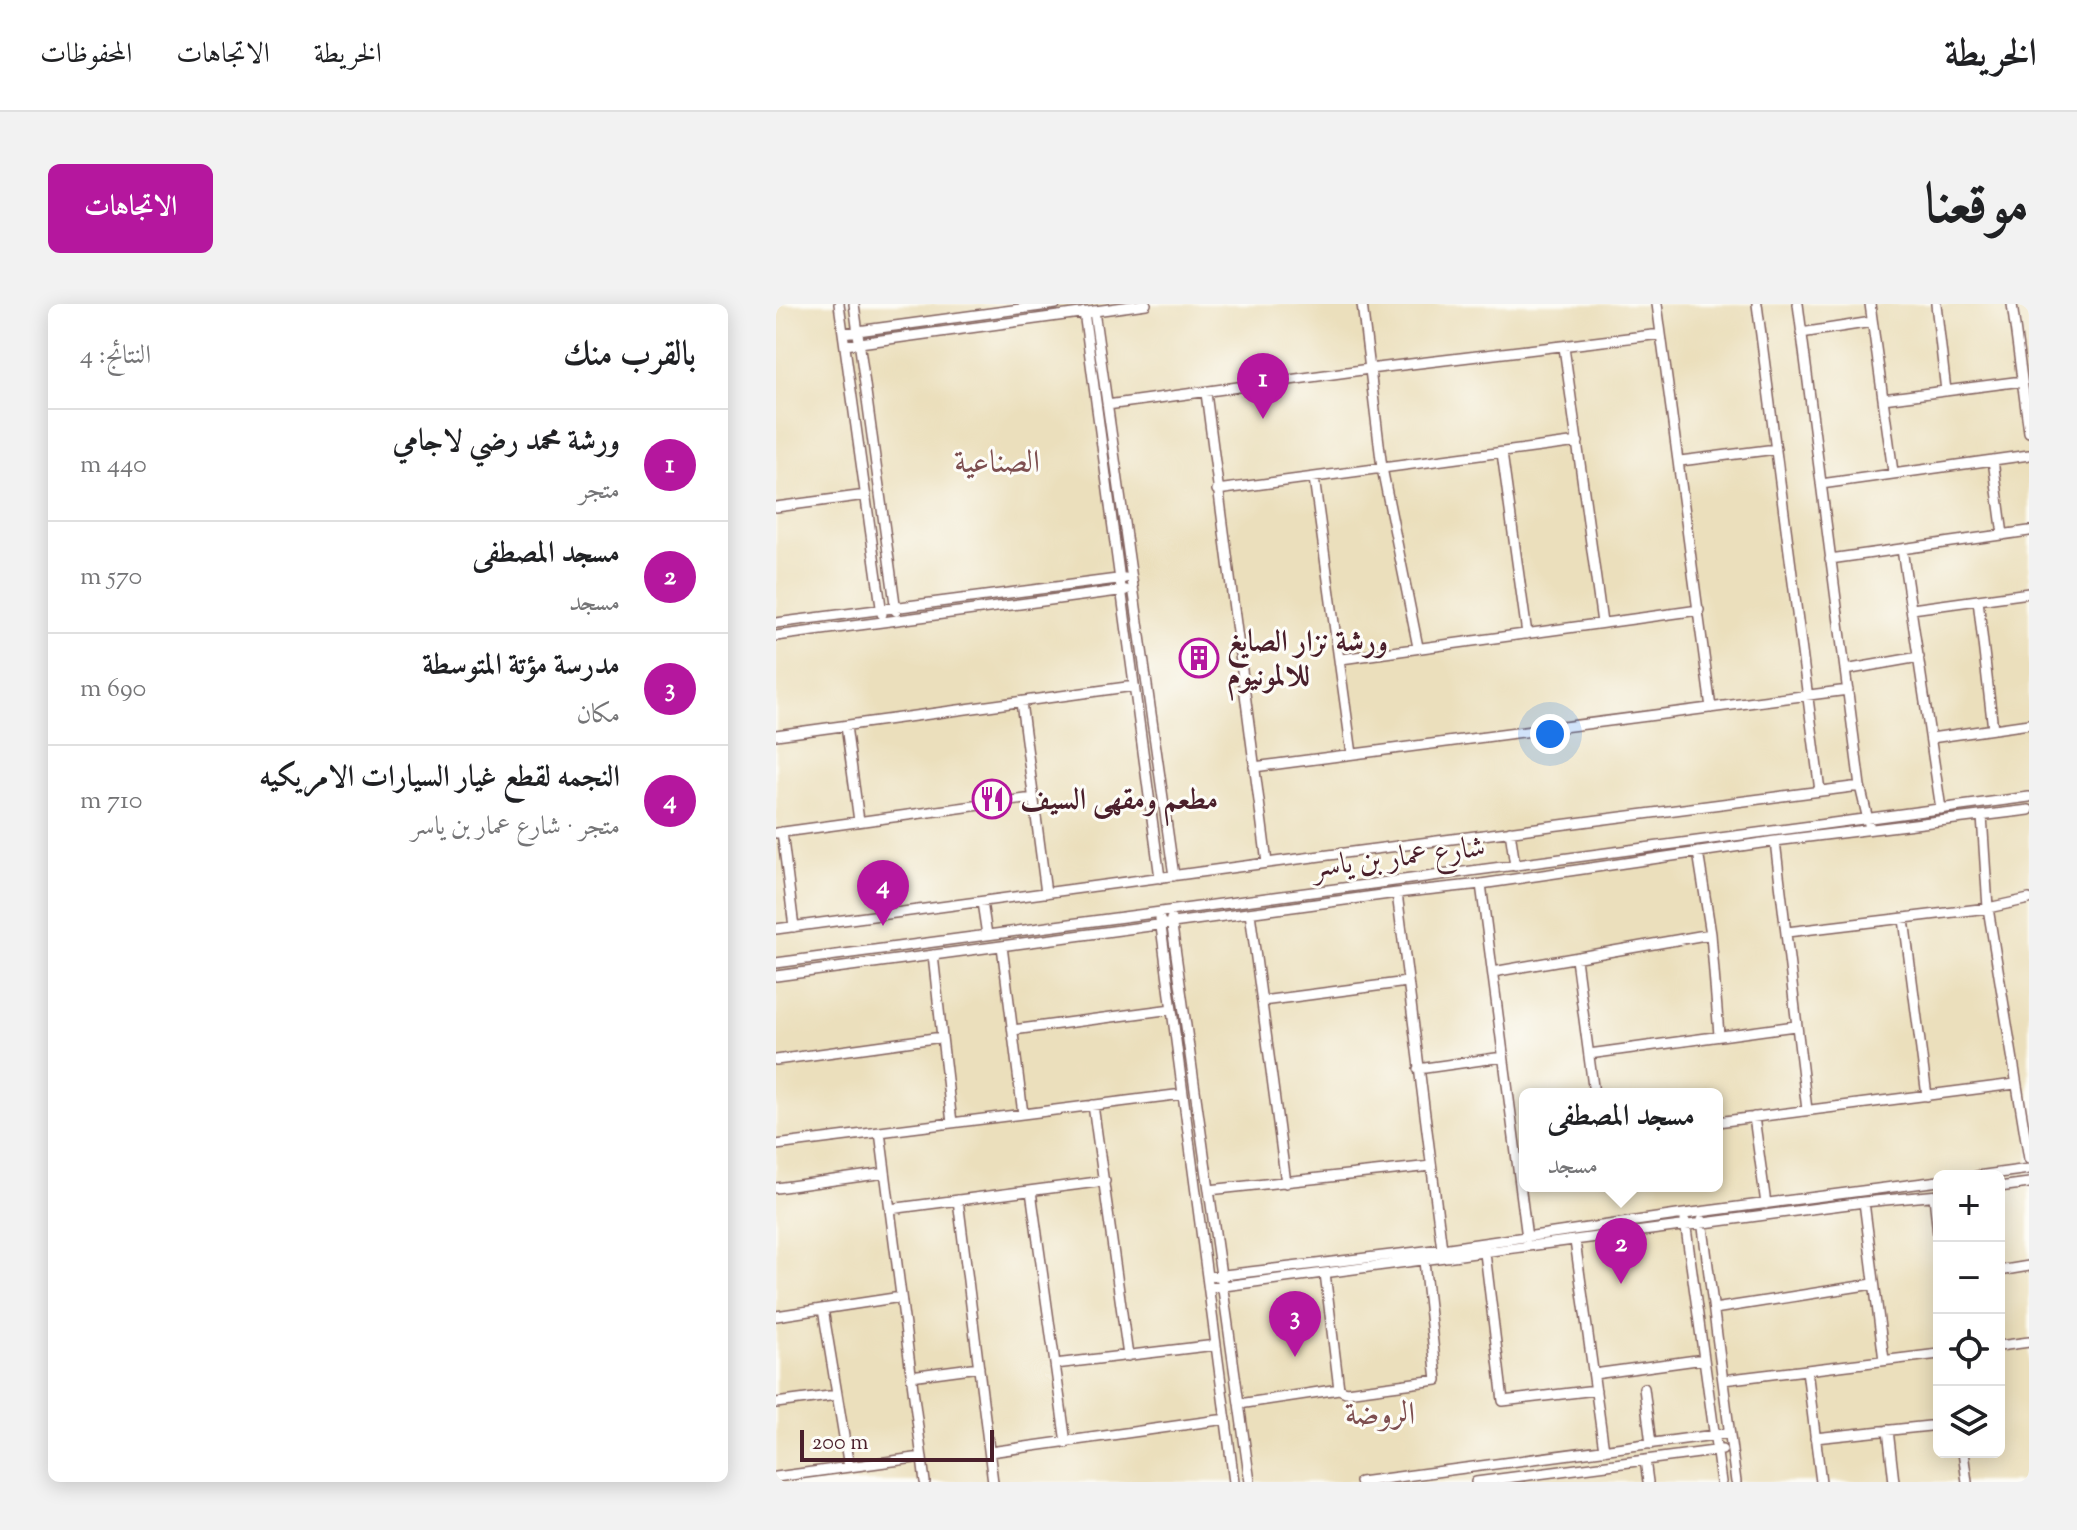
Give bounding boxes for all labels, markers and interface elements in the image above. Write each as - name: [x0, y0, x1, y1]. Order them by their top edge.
- text: الخريطة: [1945, 29, 2037, 83]
- text: المحفوظات: [40, 35, 132, 75]
- text: الاتجاهات: [176, 35, 270, 75]
- text: الخريطة: [314, 35, 382, 75]
- button: الاتجاهات: [48, 164, 213, 253]
- text: موقعنا: [1924, 168, 2029, 249]
- text: بالقرب منك: [563, 331, 696, 380]
- text: النتائج: 4: [80, 338, 151, 375]
- pin: 1: [1237, 353, 1289, 419]
- text: ورشة محمد رضي لاجامي: [392, 421, 620, 464]
- district label: الصناعية: [954, 441, 1040, 487]
- text: 440 m: [80, 447, 147, 484]
- text: 1: [666, 447, 674, 484]
- text: متجر: [579, 473, 620, 510]
- text: مسجد المصطفى: [472, 533, 620, 576]
- text: 570 m: [80, 559, 142, 596]
- text: 2: [664, 559, 676, 596]
- text: مسجد: [569, 585, 620, 622]
- place label: ورشة نزار الصايغ للالمونيوم: [1227, 622, 1388, 701]
- building icon: ورشة نزار الصايغ للالمونيوم: [1178, 637, 1220, 679]
- text: مدرسة مؤتة المتوسطة: [422, 645, 620, 688]
- text: 690 m: [80, 671, 146, 708]
- text: 3: [665, 671, 675, 708]
- text: مكان: [576, 697, 620, 734]
- your location: [1530, 714, 1570, 754]
- text: النجمه لقطع غيار السيارات الامريكيه: [259, 757, 620, 800]
- restaurant icon: مطعم ومقهى السيف: [971, 778, 1013, 820]
- place label: مطعم ومقهى السيف: [1020, 780, 1218, 826]
- text: 710 m: [80, 783, 142, 820]
- text: 4: [663, 783, 677, 820]
- text: متجر · شارع عمار بن ياسر: [411, 809, 620, 846]
- street label: شارع عمار بن ياسر: [1308, 827, 1488, 892]
- pin: 4: [857, 860, 909, 926]
- popup: [1519, 1088, 1723, 1192]
- text: مسجد المصطفى: [1547, 1096, 1695, 1139]
- text: مسجد: [1547, 1148, 1598, 1185]
- map controls: [1933, 1170, 2005, 1458]
- button: +: [1933, 1170, 2005, 1242]
- pin: 2: [1595, 1218, 1647, 1284]
- button: −: [1933, 1242, 2005, 1314]
- pin: 3: [1269, 1291, 1321, 1357]
- button: locate: [1933, 1314, 2005, 1386]
- button: layers: [1933, 1386, 2005, 1458]
- district label: الروضة: [1345, 1393, 1415, 1439]
- scale bar: [800, 1426, 994, 1462]
- text: 200 m: [812, 1428, 868, 1460]

